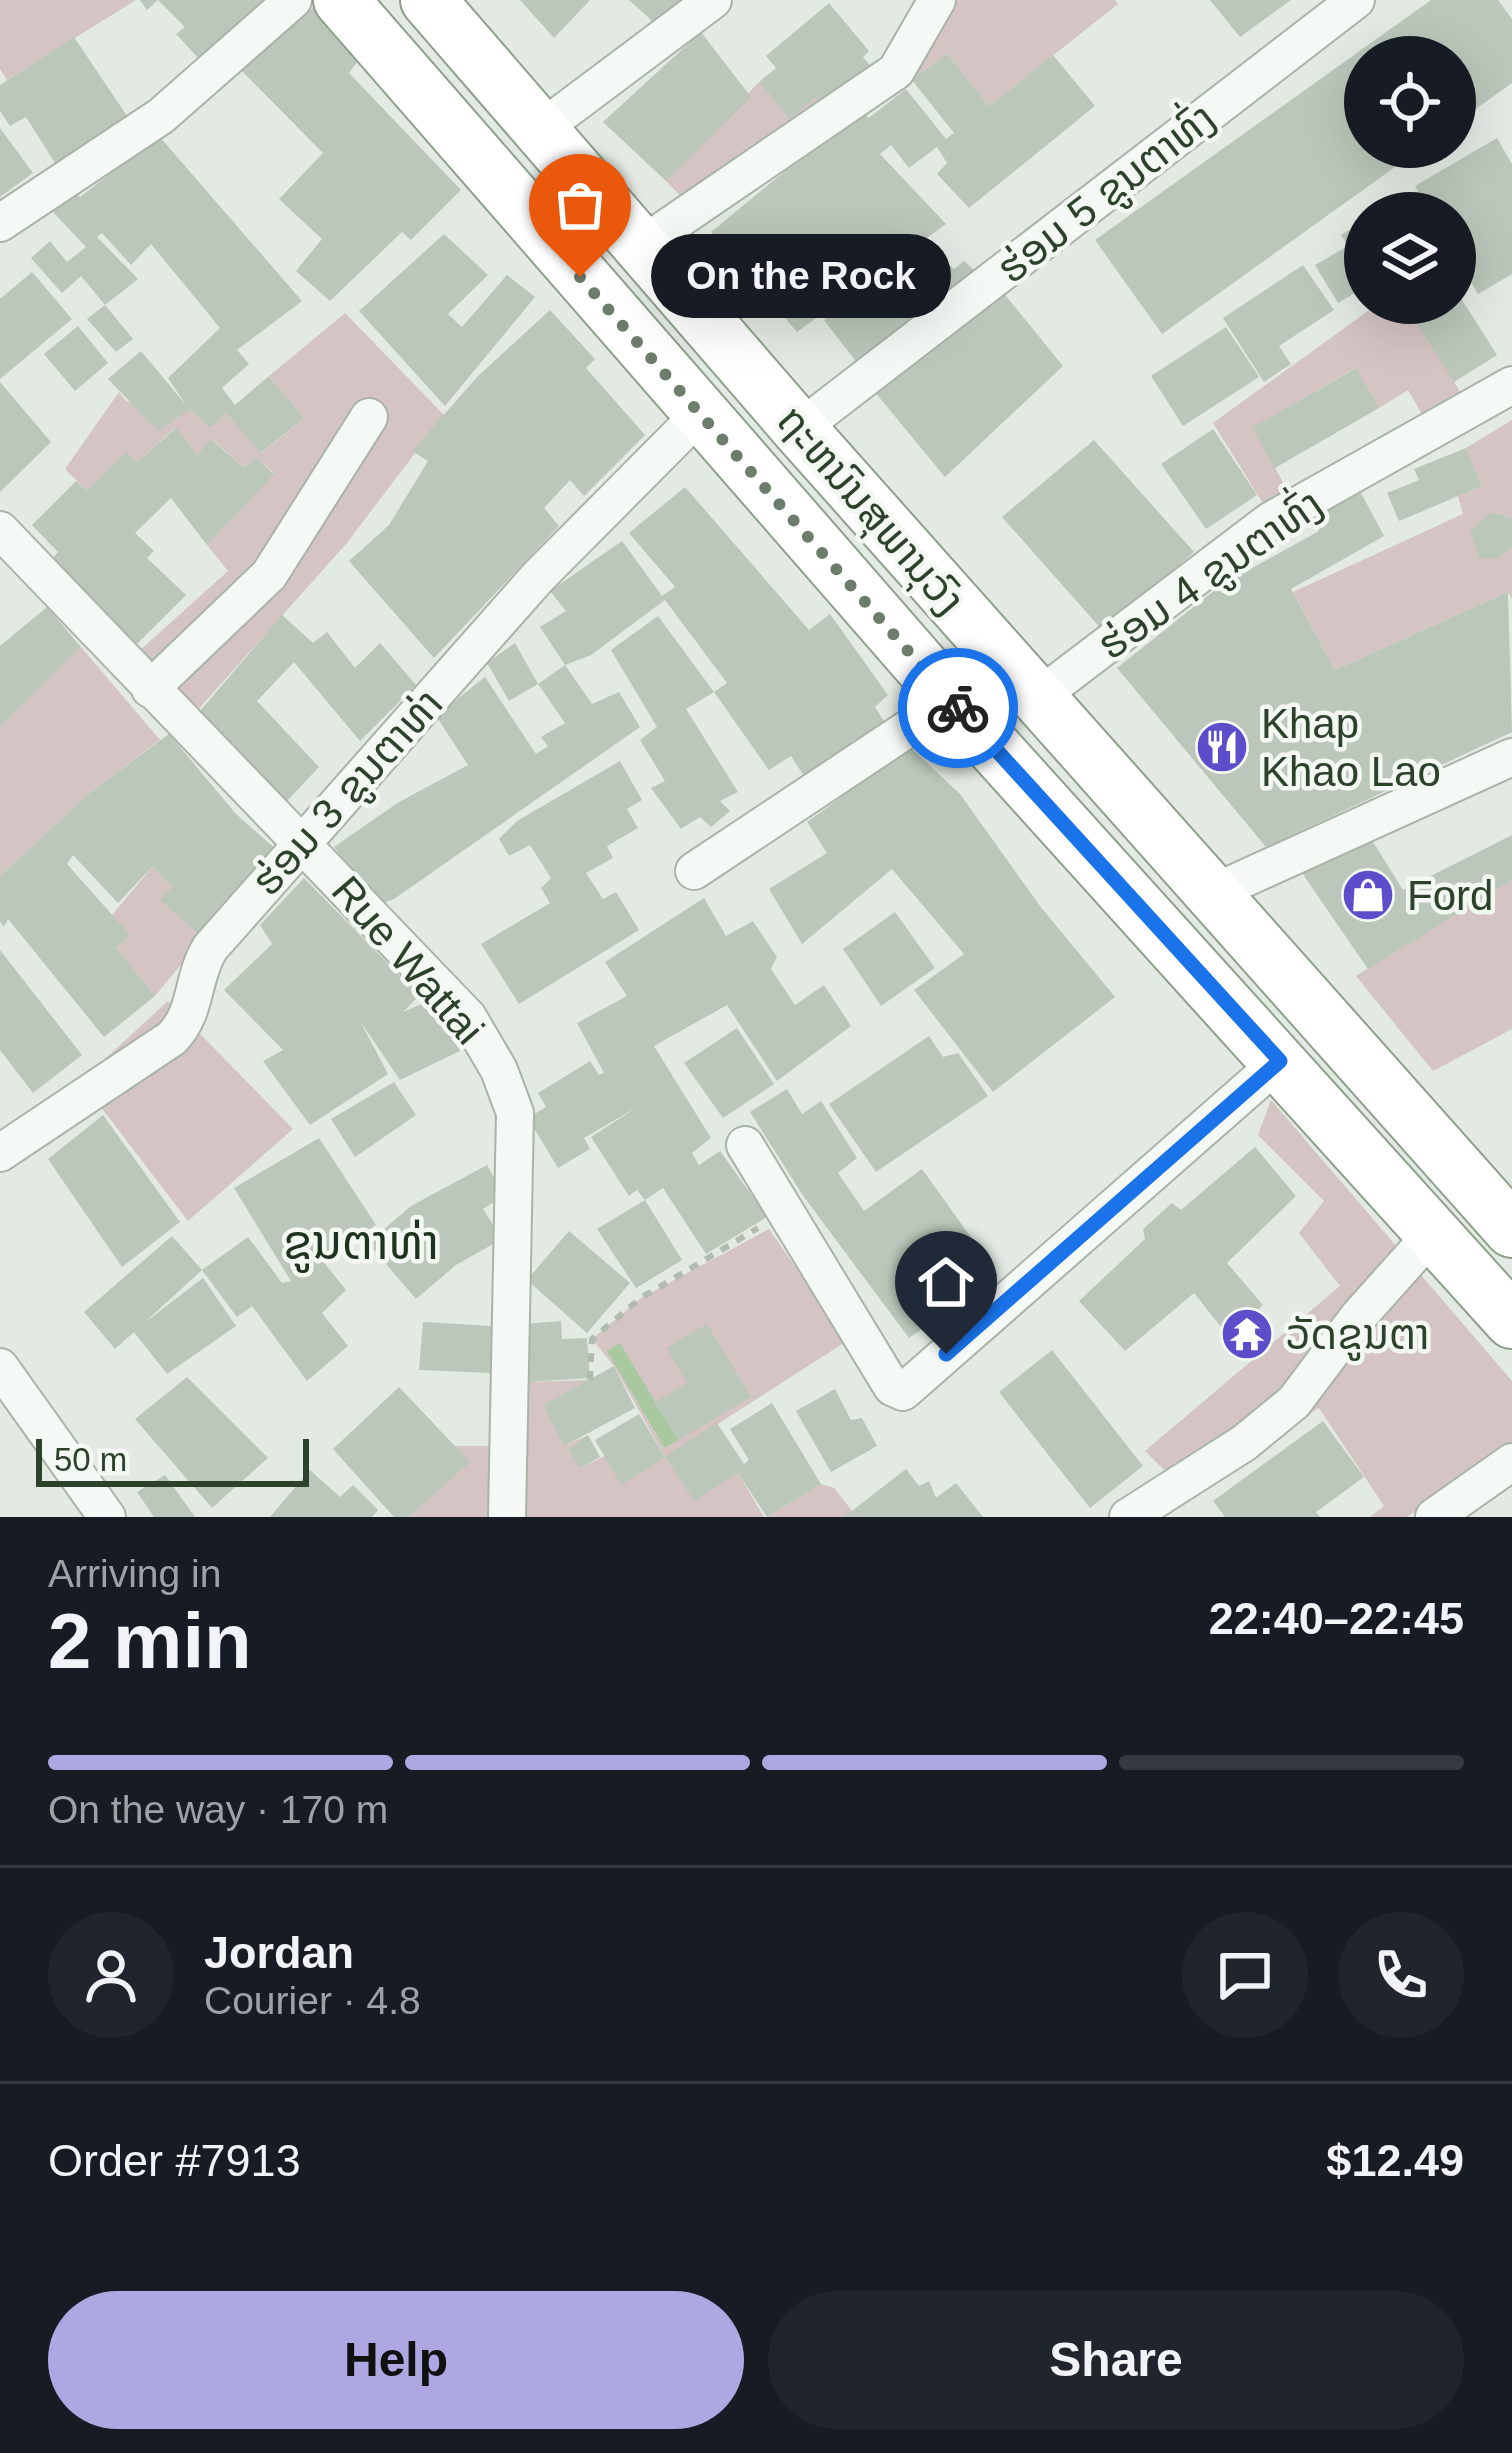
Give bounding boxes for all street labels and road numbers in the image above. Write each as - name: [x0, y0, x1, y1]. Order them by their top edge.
- street label: ຮ່ອມ 5 ຂູນຕາທົ່ງ: [985, 89, 1226, 295]
- street label: ຖະຫນົນສຸພານຸວົງ: [766, 396, 974, 626]
- street label: ຮ່ອມ 4 ຂູນຕາທົ່ງ: [1086, 475, 1333, 671]
- street label: ຮ່ອມ 3 ຂູນຕາທ່າ: [242, 679, 454, 907]
- street label: Rue Wattai: [323, 867, 493, 1053]

